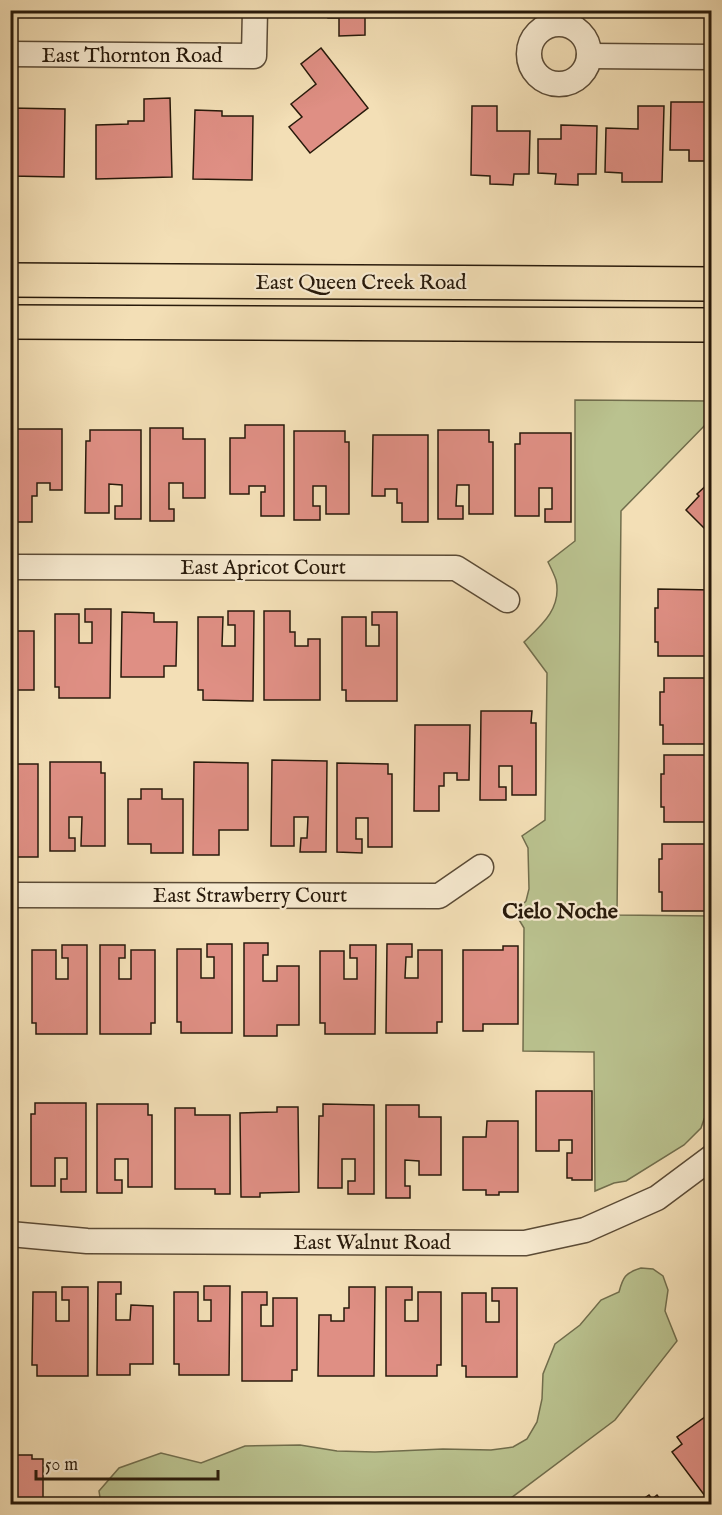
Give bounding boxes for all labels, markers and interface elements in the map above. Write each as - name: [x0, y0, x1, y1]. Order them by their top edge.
- street label: East Thornton Road: [41, 43, 223, 70]
- street label: East Queen Creek Road: [255, 270, 467, 297]
- street label: East Apricot Court: [180, 555, 346, 582]
- street label: East Strawberry Court: [153, 883, 347, 910]
- district label: Cielo Noche: [502, 898, 618, 926]
- street label: East Walnut Road: [293, 1230, 452, 1257]
- scale bar: [36, 1443, 218, 1481]
- text: 50 m: [45, 1454, 78, 1477]

